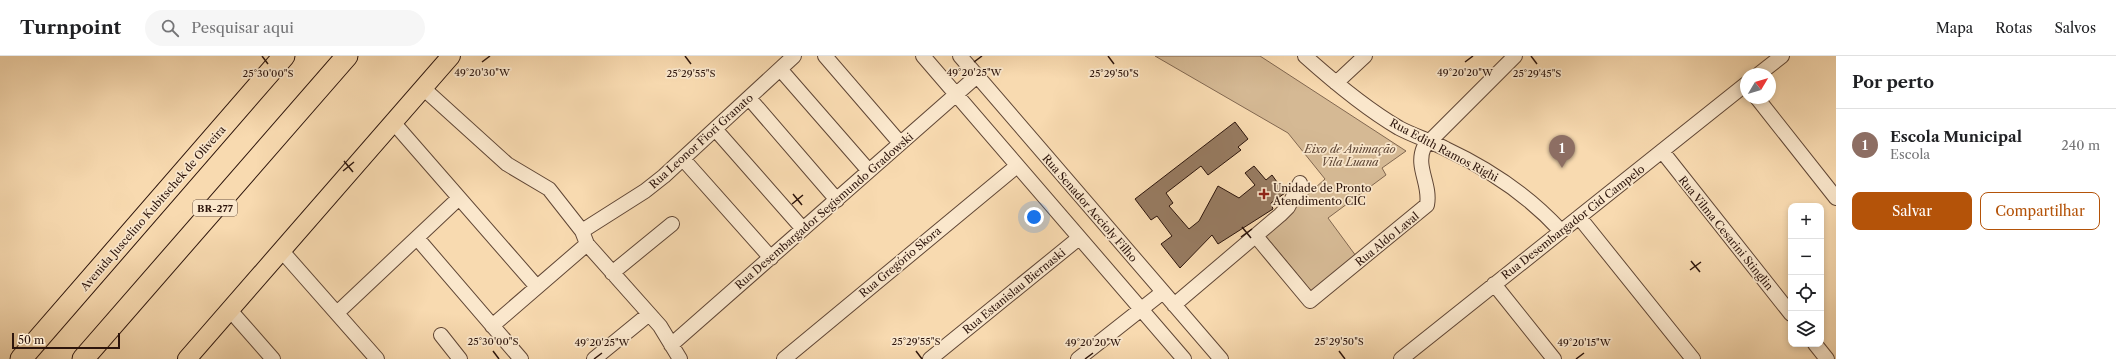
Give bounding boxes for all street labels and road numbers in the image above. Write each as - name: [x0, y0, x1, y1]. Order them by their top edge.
- street label: Rua Leonor Fiori Granato: [646, 90, 756, 191]
- street label: Rua Edith Ramos Righi: [1387, 115, 1501, 185]
- street label: Avenida Juscelino Kubitschek de Oliveira: [77, 122, 229, 294]
- street label: Rua Desembargador Segismundo Gradowski: [732, 129, 917, 292]
- street label: Rua Senador Accioly Filho: [1039, 151, 1141, 265]
- street label: Rua Desembargador Cid Campelo: [1499, 162, 1648, 282]
- street label: Rua Vilma Cesarini Stinglin: [1676, 173, 1776, 293]
- road number: BR-277: [193, 200, 237, 216]
- street label: Rua Aldo Laval: [1352, 208, 1422, 269]
- street label: Rua Gregório Skora: [856, 223, 944, 300]
- street label: Rua Estanislau Biernaski: [960, 245, 1069, 337]

